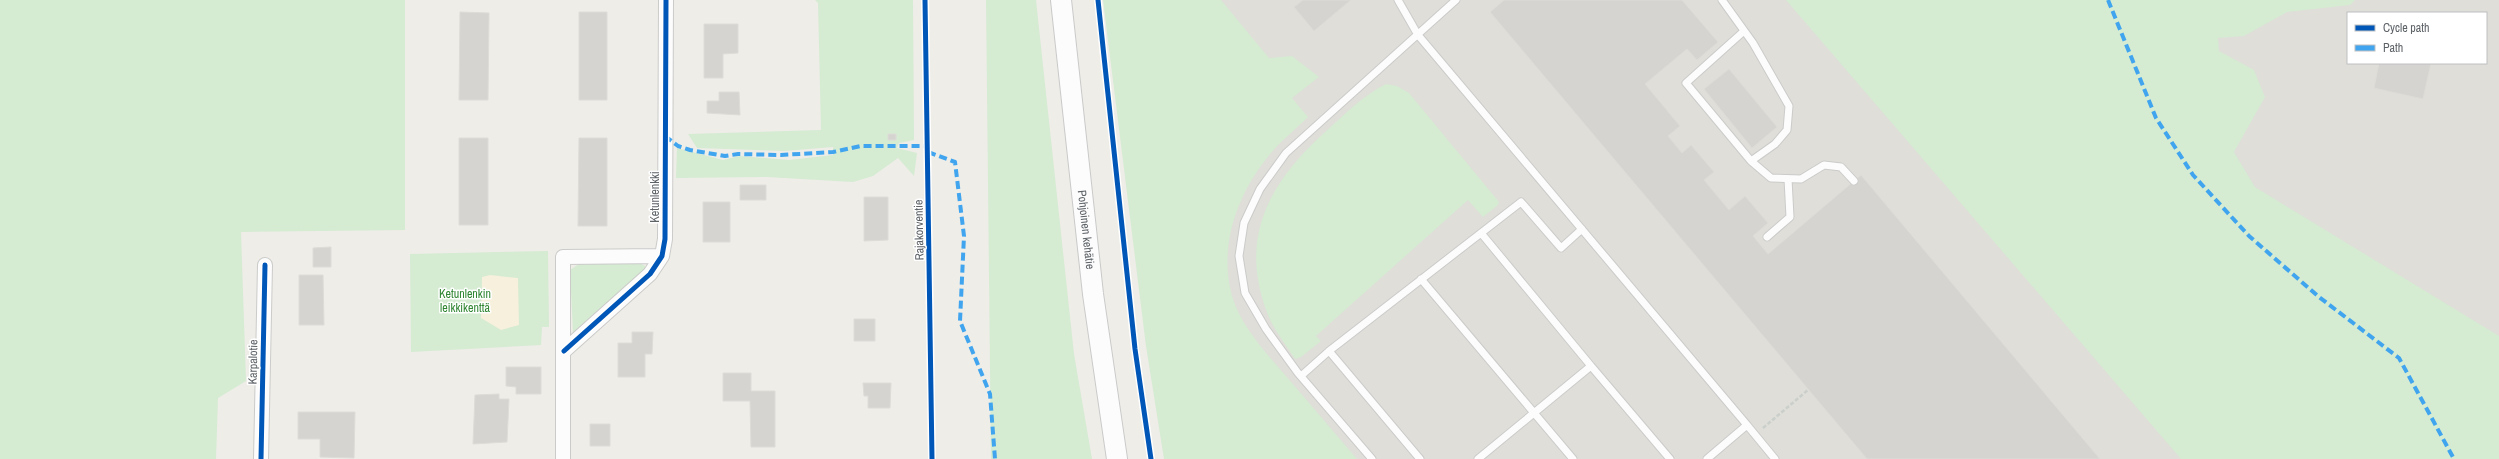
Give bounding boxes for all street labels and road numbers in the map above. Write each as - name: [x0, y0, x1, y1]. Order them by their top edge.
- street label: Ketunlenkki: [647, 171, 663, 223]
- street label: Pohjoinen kehätie: [1074, 189, 1098, 270]
- street label: Rajakorventie: [910, 200, 928, 260]
- street label: Karpalotie: [245, 339, 261, 385]

